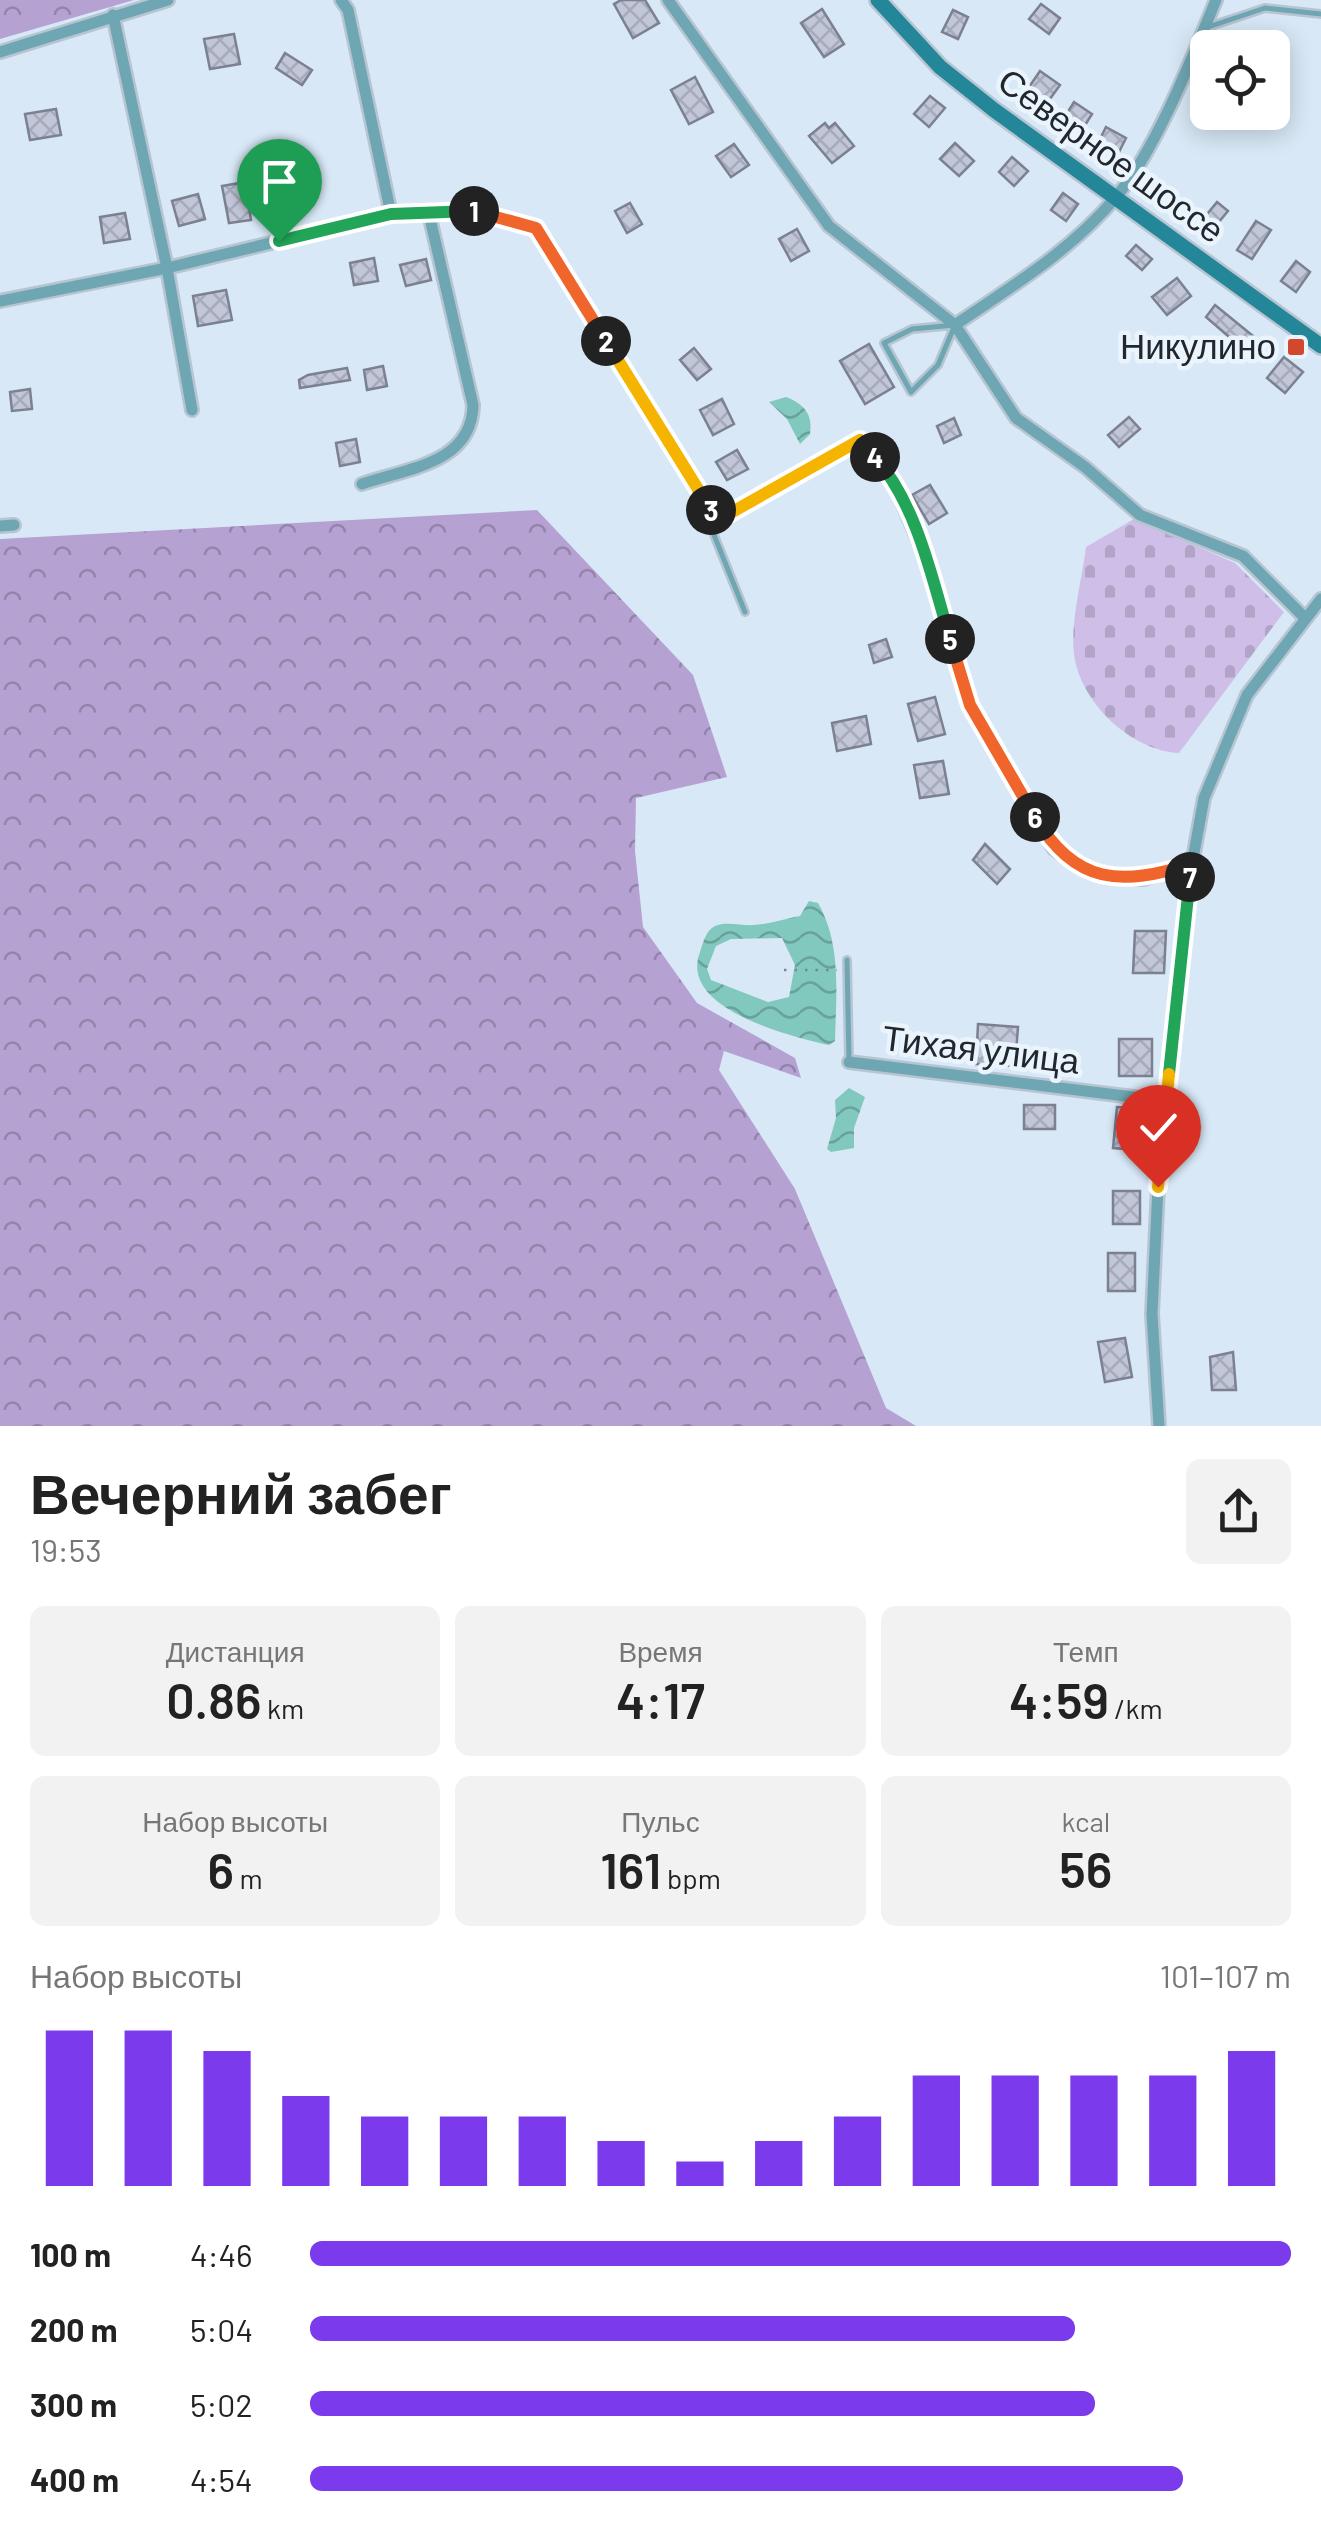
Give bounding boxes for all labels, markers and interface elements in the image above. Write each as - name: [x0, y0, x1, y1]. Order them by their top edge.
- map controls: [1190, 30, 1290, 130]
- button: locate: [1190, 30, 1290, 130]
- street label: Северное шоссе: [991, 58, 1233, 250]
- pin: [237, 139, 322, 242]
- icon: arrive: [252, 154, 307, 209]
- pin: 1: [449, 186, 499, 236]
- text: 1: [469, 194, 479, 228]
- pin: 2: [581, 316, 631, 366]
- text: 2: [598, 324, 614, 358]
- place label: Никулино: [1120, 324, 1276, 366]
- marker: Никулино: [1285, 336, 1307, 358]
- pin: 4: [850, 432, 900, 482]
- text: 4: [867, 440, 883, 474]
- pin: 3: [686, 485, 736, 535]
- text: 3: [703, 493, 719, 527]
- pin: 5: [925, 614, 975, 664]
- text: 5: [942, 622, 958, 656]
- pin: 6: [1010, 792, 1060, 842]
- text: 6: [1027, 800, 1043, 834]
- pin: 7: [1165, 852, 1215, 902]
- text: 7: [1183, 860, 1197, 894]
- street label: Тихая улица: [880, 1015, 1083, 1081]
- pin: [1116, 1085, 1201, 1188]
- icon: check: [1131, 1100, 1186, 1155]
- text: Вечерний забег: [30, 1459, 452, 1525]
- button: share: [1186, 1459, 1291, 1564]
- text: 19:53: [30, 1530, 102, 1568]
- text: Дистанция: [166, 1634, 305, 1668]
- text: Время: [618, 1634, 703, 1668]
- text: Темп: [1053, 1634, 1119, 1668]
- text: 0.86: [166, 1669, 261, 1729]
- text: 4:17: [616, 1669, 705, 1729]
- text: 4:59: [1009, 1669, 1109, 1729]
- text: km: [261, 1691, 304, 1725]
- text: /km: [1109, 1691, 1163, 1725]
- text: Набор высоты: [142, 1804, 328, 1838]
- text: Пульс: [621, 1804, 700, 1838]
- text: kcal: [1061, 1804, 1110, 1838]
- text: 56: [1059, 1838, 1112, 1898]
- text: 6: [208, 1839, 234, 1899]
- text: 161: [600, 1839, 661, 1899]
- text: m: [234, 1861, 263, 1895]
- text: bpm: [661, 1861, 721, 1895]
- text: Набор высоты: [30, 1956, 242, 1994]
- text: 101–107 m: [1160, 1956, 1291, 1994]
- text: 100 m: [30, 2235, 111, 2273]
- text: 4:46: [190, 2235, 253, 2273]
- text: 200 m: [30, 2310, 118, 2348]
- text: 5:04: [190, 2310, 253, 2348]
- text: 300 m: [30, 2385, 117, 2423]
- text: 5:02: [190, 2385, 253, 2423]
- text: 400 m: [30, 2460, 119, 2498]
- text: 4:54: [190, 2460, 253, 2498]

